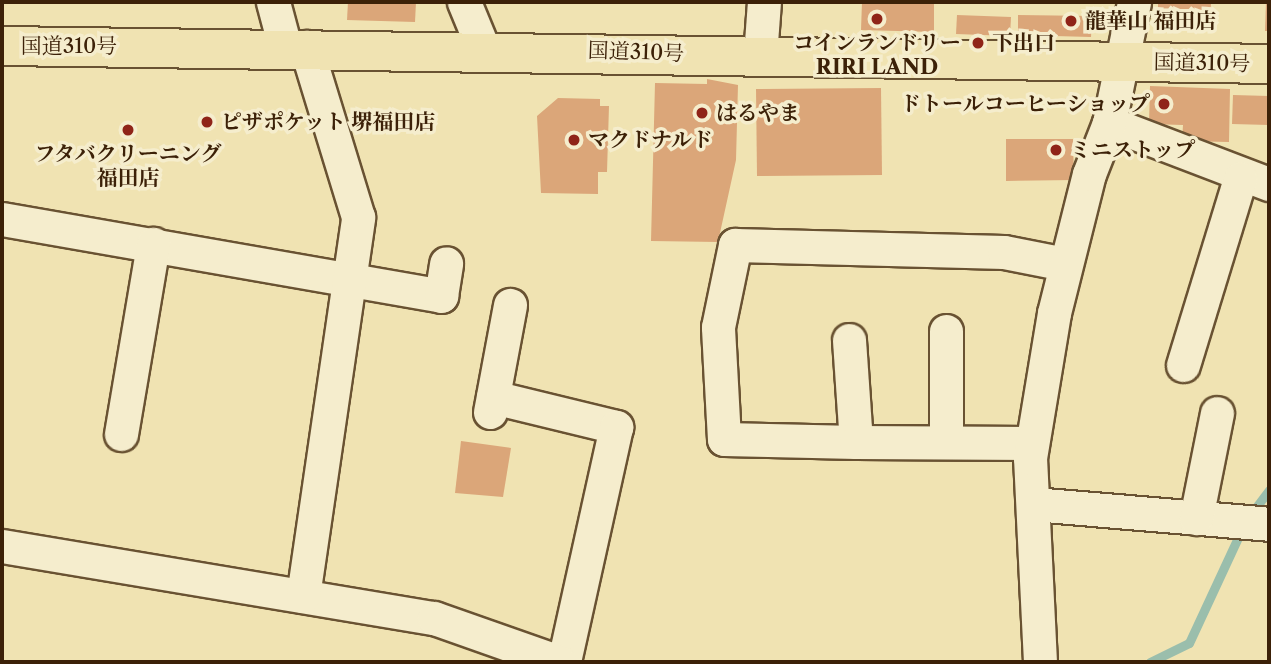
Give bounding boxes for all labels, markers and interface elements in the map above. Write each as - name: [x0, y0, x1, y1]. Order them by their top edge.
- place label: 龍華山 福田店: [1085, 8, 1216, 34]
- marker: コインランドリー RIRI LAND: [869, 11, 885, 27]
- marker: 龍華山 福田店: [1063, 13, 1079, 29]
- place label: コインランドリー RIRI LAND: [793, 30, 961, 80]
- place label: 下出口: [992, 30, 1055, 56]
- street label: 国道310号: [21, 33, 117, 59]
- marker: 下出口: [970, 35, 986, 51]
- street label: 国道310号: [587, 38, 685, 66]
- street label: 国道310号: [1153, 50, 1251, 76]
- place label: ドトールコーヒーショップ: [899, 91, 1150, 117]
- marker: ドトールコーヒーショップ: [1156, 96, 1172, 112]
- place label: はるやま: [716, 100, 800, 126]
- marker: はるやま: [694, 105, 710, 121]
- place label: ピザポケット 堺福田店: [221, 109, 436, 135]
- marker: ピザポケット 堺福田店: [199, 114, 215, 130]
- marker: フタバクリーニング 福田店: [120, 122, 136, 138]
- place label: マクドナルド: [588, 127, 714, 153]
- marker: マクドナルド: [566, 132, 582, 148]
- place label: ミニストップ: [1070, 137, 1196, 163]
- place label: フタバクリーニング 福田店: [34, 141, 222, 191]
- marker: ミニストップ: [1048, 142, 1064, 158]

